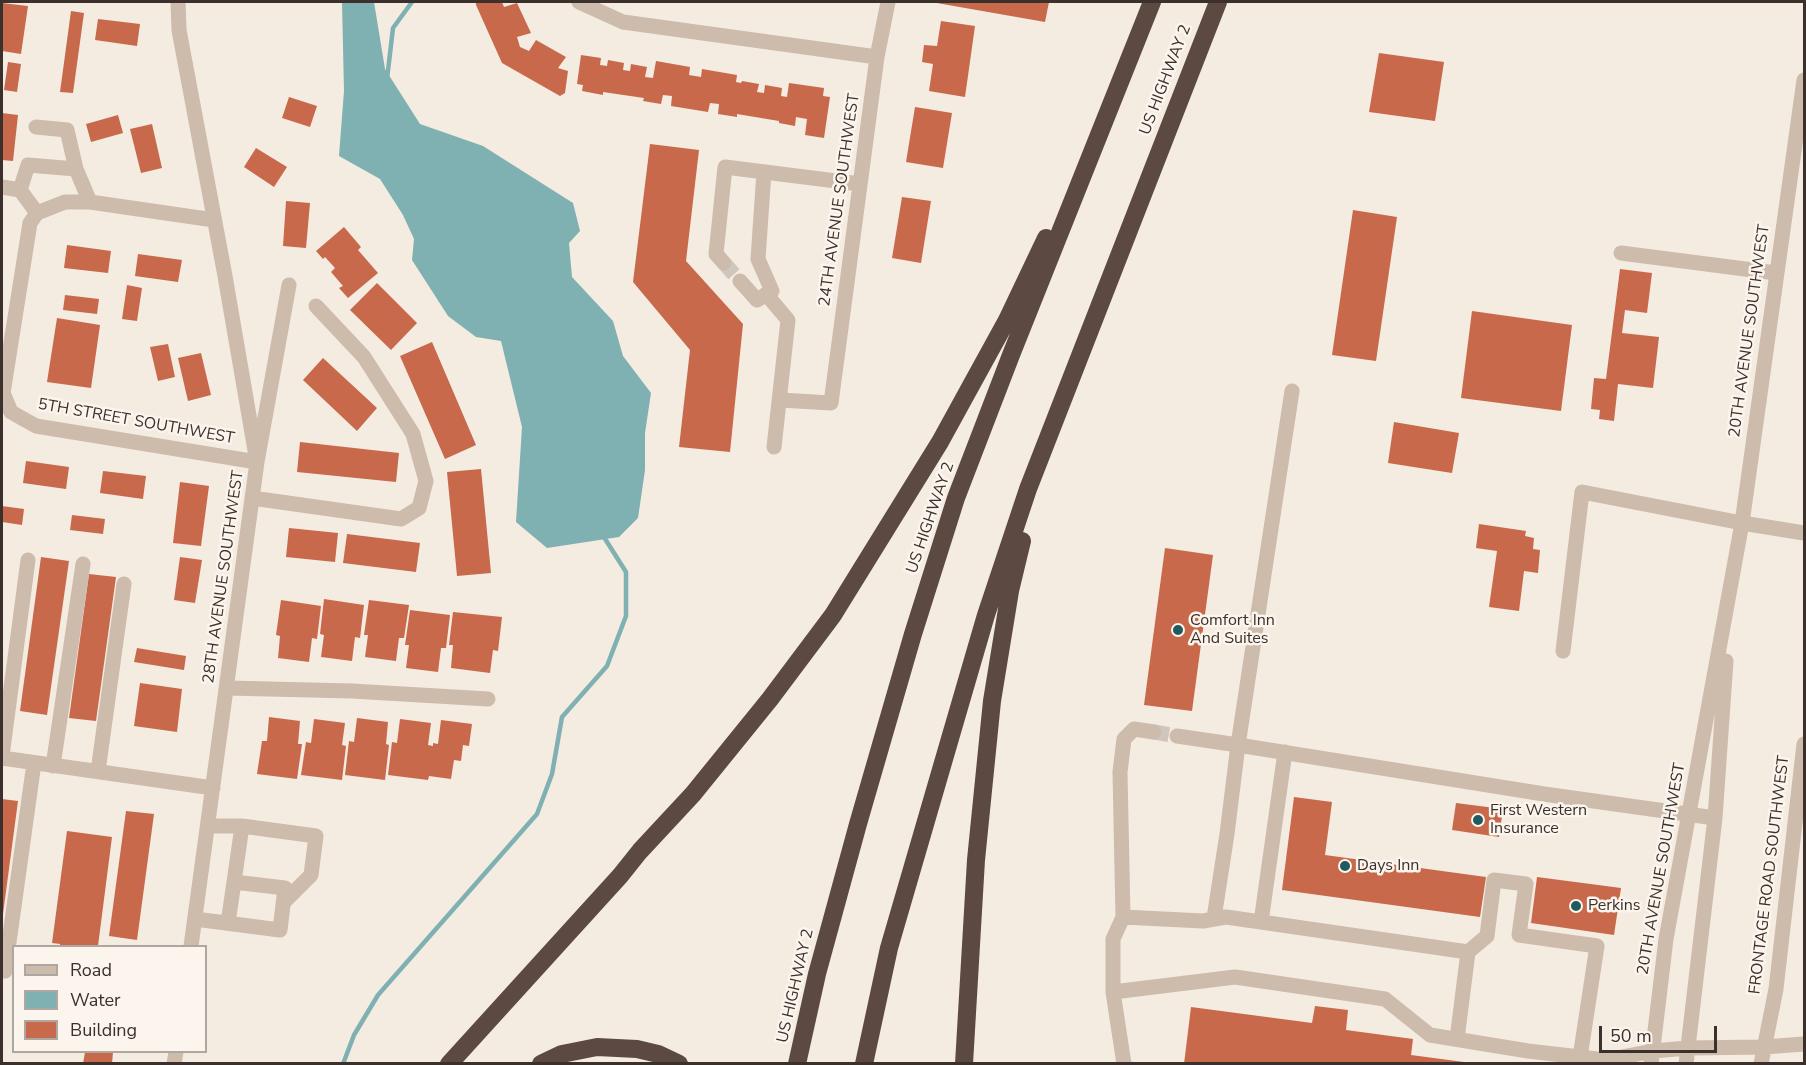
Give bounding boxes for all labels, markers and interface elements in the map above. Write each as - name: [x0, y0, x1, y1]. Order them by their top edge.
- street label: US HIGHWAY 2: [1136, 22, 1196, 138]
- street label: 24TH AVENUE SOUTHWEST: [816, 92, 864, 308]
- street label: 20TH AVENUE SOUTHWEST: [1726, 223, 1774, 439]
- street label: 5TH STREET SOUTHWEST: [36, 395, 236, 449]
- street label: US HIGHWAY 2: [903, 460, 959, 576]
- street label: 28TH AVENUE SOUTHWEST: [200, 469, 248, 685]
- place label: Comfort Inn And Suites: [1190, 611, 1275, 649]
- marker: Comfort Inn And Suites: [1171, 623, 1185, 637]
- street label: FRONTAGE ROAD SOUTHWEST: [1746, 755, 1794, 995]
- street label: 20TH AVENUE SOUTHWEST: [1634, 762, 1690, 976]
- place label: First Western Insurance: [1490, 801, 1587, 839]
- marker: First Western Insurance: [1471, 813, 1485, 827]
- place label: Days Inn: [1357, 856, 1419, 876]
- marker: Days Inn: [1338, 859, 1352, 873]
- place label: Perkins: [1588, 896, 1641, 916]
- marker: Perkins: [1569, 899, 1583, 913]
- street label: US HIGHWAY 2: [774, 927, 818, 1045]
- legend: [12, 945, 207, 1053]
- text: Road: [70, 958, 112, 982]
- text: Water: [70, 988, 121, 1012]
- scale bar: [1602, 1014, 1720, 1052]
- text: Building: [70, 1018, 137, 1042]
- text: 50 m: [1610, 1024, 1652, 1048]

